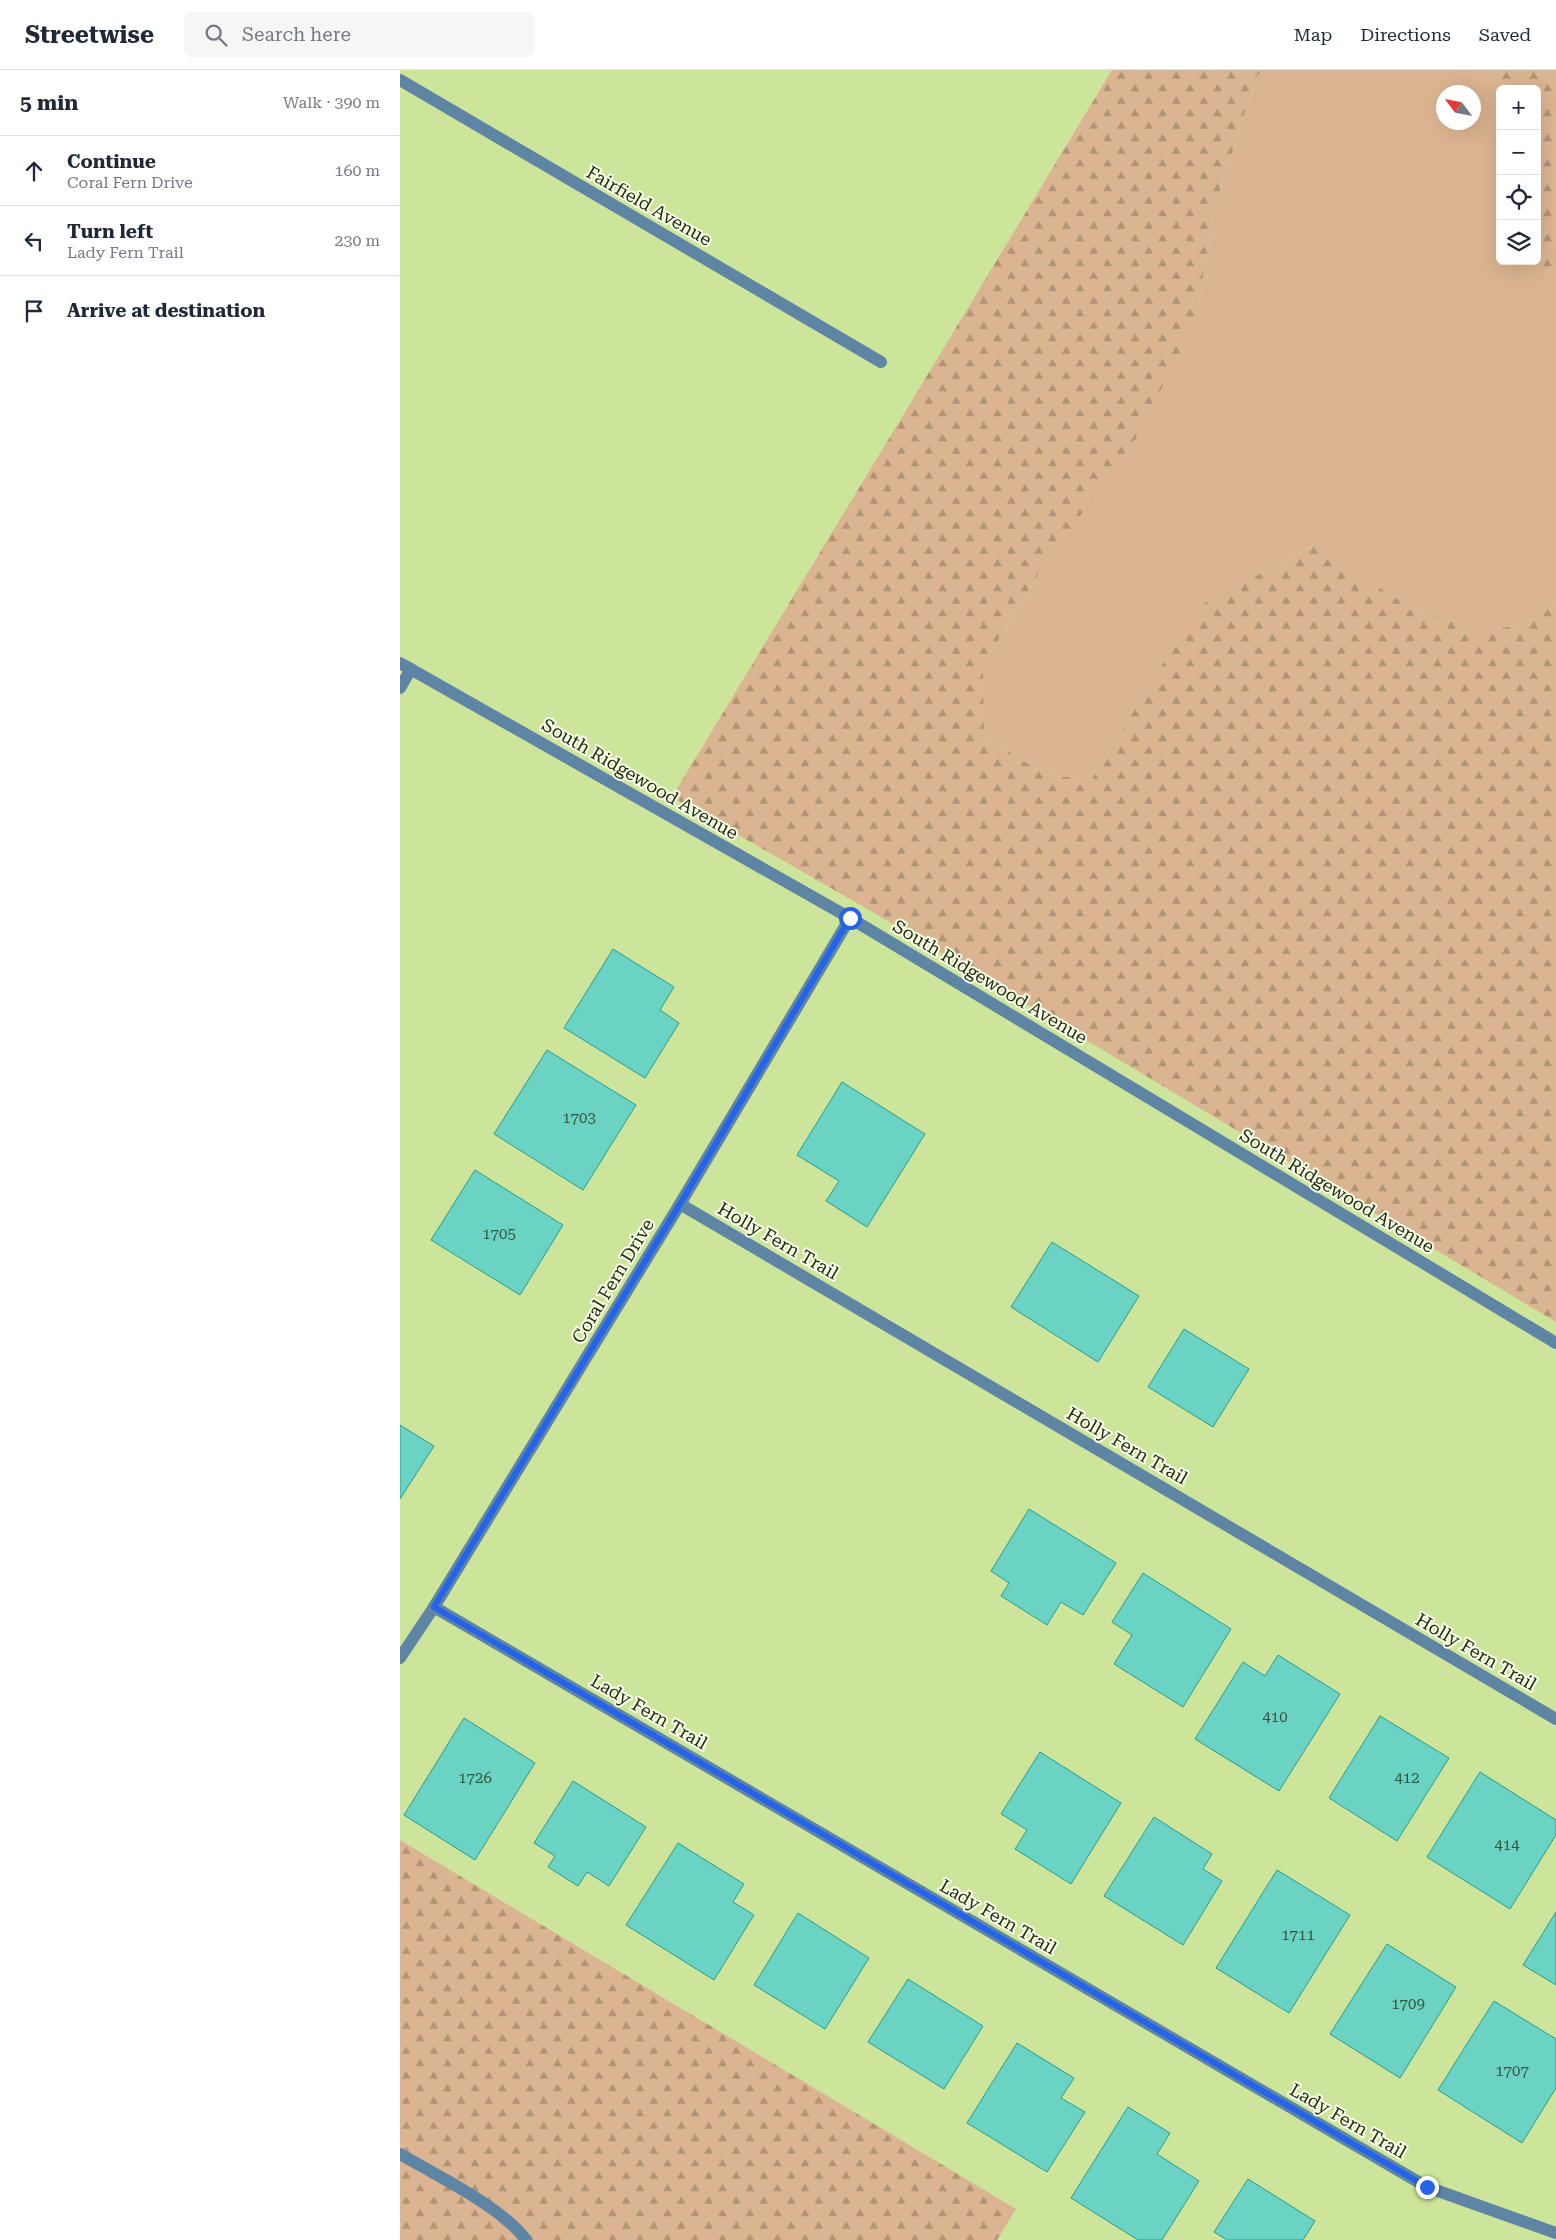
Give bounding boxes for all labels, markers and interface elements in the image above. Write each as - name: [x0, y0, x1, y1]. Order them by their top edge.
- search box: [184, 12, 534, 57]
- text: Streetwise: [25, 21, 154, 49]
- icon: search: [202, 21, 230, 49]
- text: Search here: [242, 23, 351, 46]
- text: Map: [1294, 24, 1332, 45]
- text: Directions: [1360, 24, 1451, 45]
- text: Saved: [1479, 24, 1531, 45]
- north arrow: [1436, 85, 1481, 130]
- map controls: [1496, 85, 1541, 265]
- button: +: [1496, 85, 1541, 130]
- text: 5 min: [20, 91, 78, 115]
- text: Walk · 390 m: [283, 93, 380, 112]
- button: −: [1496, 130, 1541, 175]
- text: Continue: [67, 150, 156, 173]
- icon: ahead: [20, 157, 48, 185]
- text: 160 m: [334, 161, 380, 180]
- street label: Fairfield Avenue: [583, 161, 716, 250]
- text: Coral Fern Drive: [67, 173, 193, 192]
- button: locate: [1496, 175, 1541, 220]
- text: Turn left: [67, 220, 153, 243]
- button: layers: [1496, 220, 1541, 265]
- icon: left: [20, 227, 48, 255]
- text: 230 m: [334, 231, 380, 250]
- text: Lady Fern Trail: [67, 243, 184, 262]
- icon: arrive: [20, 297, 48, 325]
- text: Arrive at destination: [67, 299, 265, 322]
- street label: South Ridgewood Avenue: [538, 714, 742, 844]
- route start: [839, 907, 862, 930]
- street label: South Ridgewood Avenue: [889, 915, 1091, 1048]
- house number: 1703: [562, 1109, 596, 1127]
- street label: South Ridgewood Avenue: [1236, 1124, 1438, 1257]
- street label: Holly Fern Trail: [714, 1198, 843, 1284]
- street label: Coral Fern Drive: [567, 1215, 658, 1347]
- house number: 1705: [482, 1225, 516, 1243]
- street label: Holly Fern Trail: [1063, 1403, 1192, 1489]
- street label: Holly Fern Trail: [1412, 1609, 1541, 1695]
- street label: Lady Fern Trail: [587, 1670, 712, 1754]
- house number: 410: [1262, 1708, 1288, 1726]
- house number: 1726: [458, 1769, 492, 1787]
- house number: 412: [1394, 1769, 1420, 1787]
- house number: 414: [1494, 1836, 1520, 1854]
- street label: Lady Fern Trail: [936, 1875, 1061, 1959]
- house number: 1711: [1281, 1926, 1315, 1944]
- house number: 1709: [1391, 1995, 1425, 2013]
- house number: 1707: [1495, 2062, 1529, 2080]
- street label: Lady Fern Trail: [1286, 2079, 1411, 2163]
- route end: [1416, 2176, 1439, 2199]

